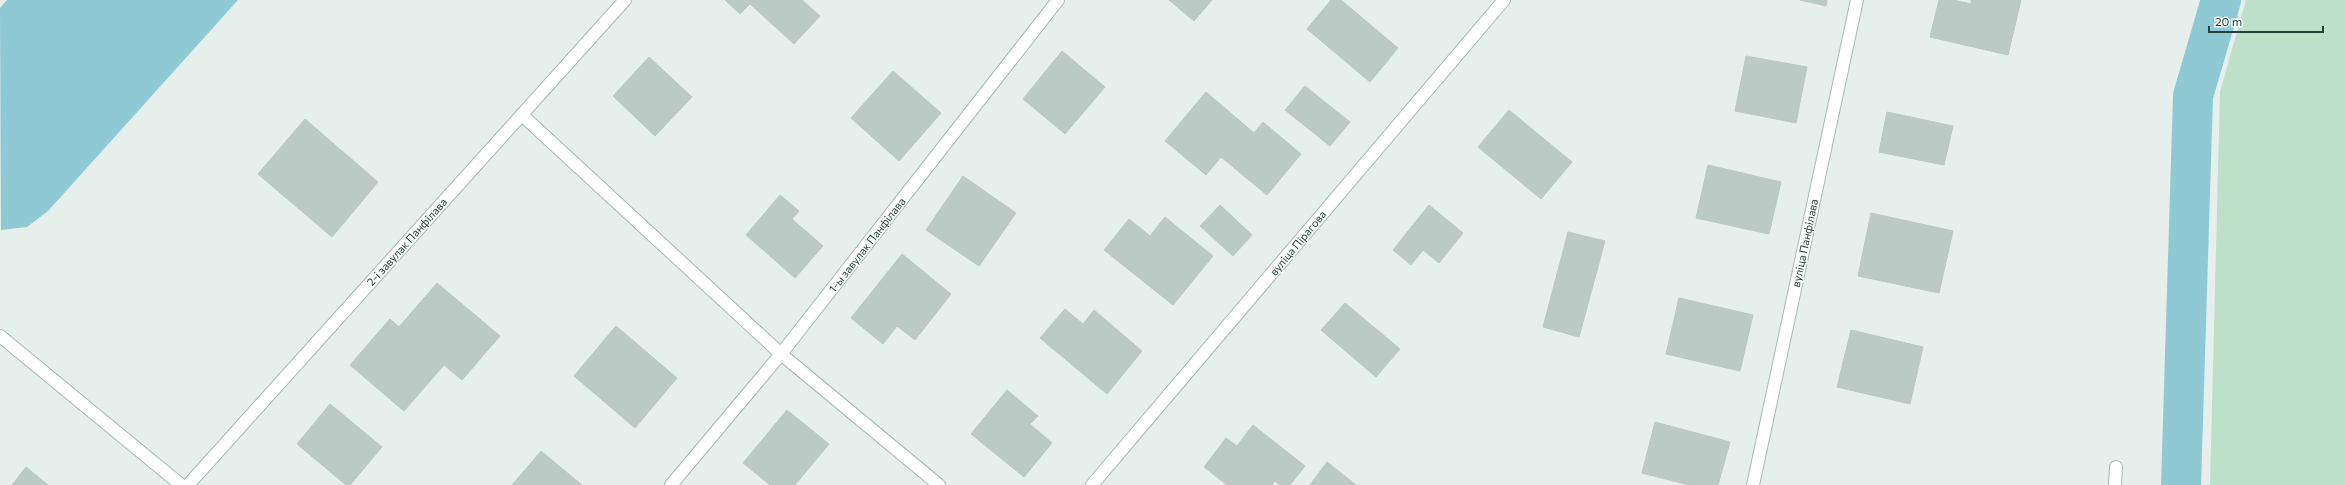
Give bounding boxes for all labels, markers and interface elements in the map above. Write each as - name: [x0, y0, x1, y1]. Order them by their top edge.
- scale bar: [2209, 8, 2323, 34]
- text: 20 m: [2215, 14, 2242, 28]
- street label: 2-і завулак Панфілава: [364, 195, 449, 288]
- street label: 1-ы завулак Панфілава: [825, 195, 908, 295]
- street label: вуліца Панфілава: [1789, 198, 1820, 288]
- street label: вуліца Пірагова: [1267, 208, 1328, 278]

